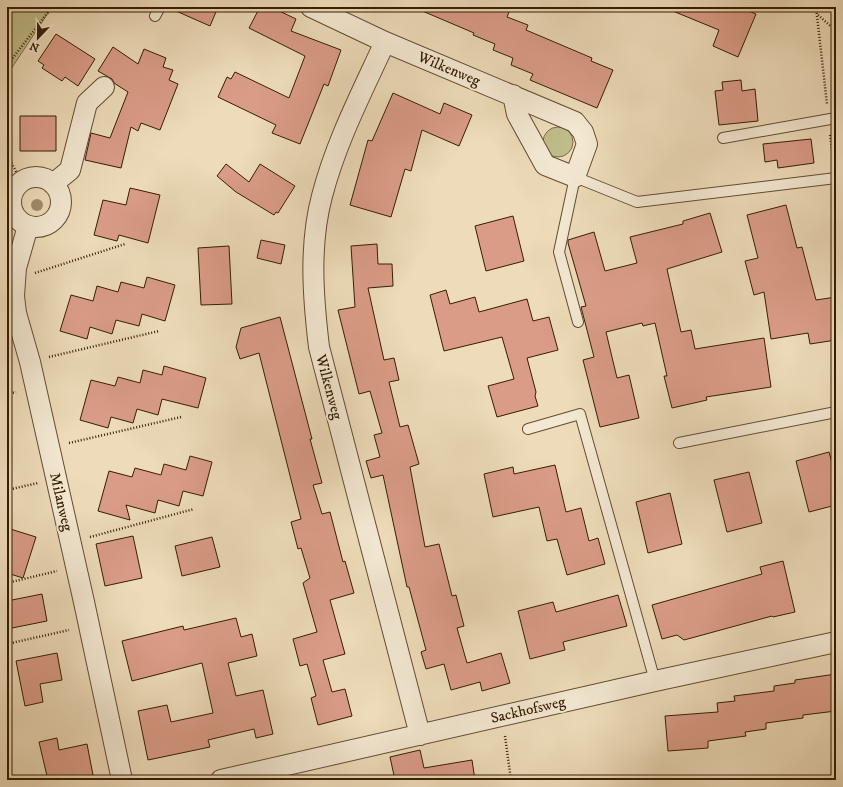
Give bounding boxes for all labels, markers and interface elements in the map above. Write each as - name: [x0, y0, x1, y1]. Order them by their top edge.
- north arrow: [18, 18, 58, 58]
- text: N: [28, 38, 41, 55]
- street label: Wilkenweg: [414, 47, 484, 91]
- street label: Wilkenweg: [311, 351, 347, 422]
- street label: Milanweg: [45, 471, 77, 534]
- street label: Sackhofsweg: [489, 692, 568, 728]

